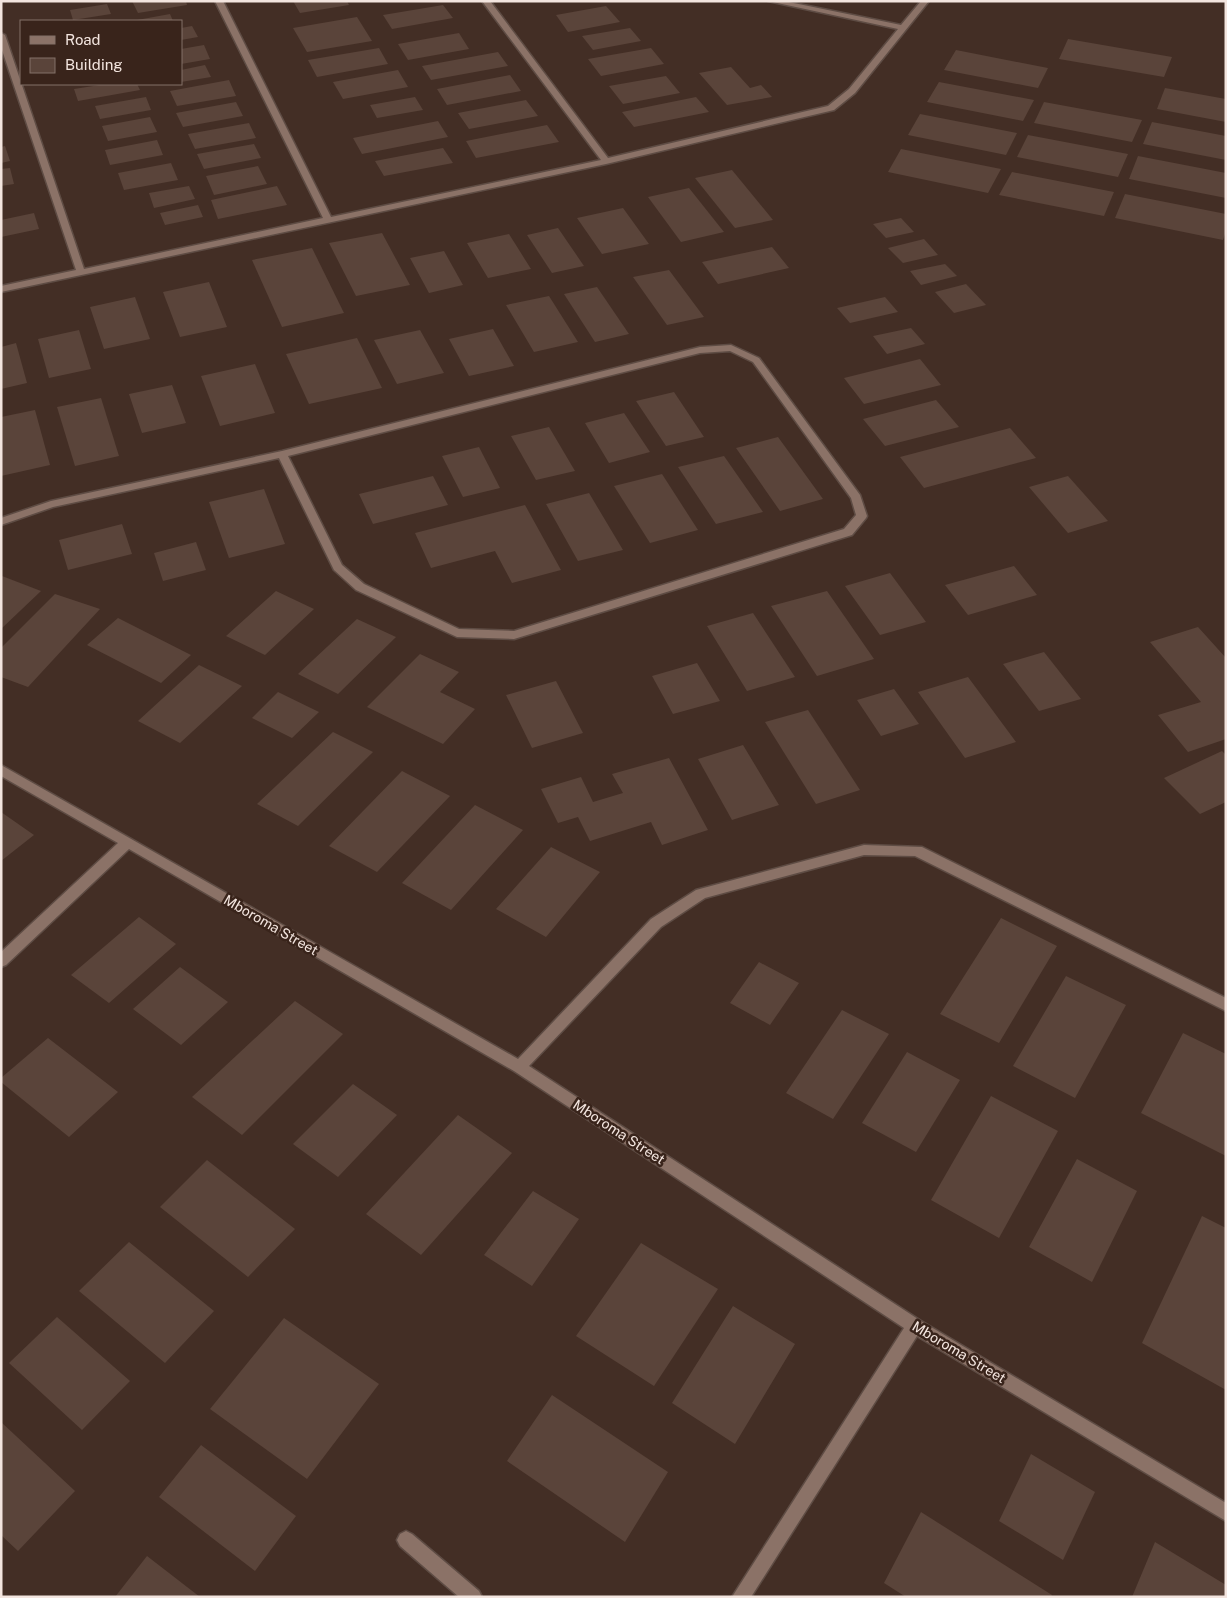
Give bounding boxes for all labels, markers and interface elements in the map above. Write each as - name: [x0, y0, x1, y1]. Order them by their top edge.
- legend: [20, 20, 182, 85]
- text: Road: [65, 31, 101, 48]
- text: Building: [65, 56, 123, 73]
- street label: Mboroma Street: [221, 892, 321, 958]
- street label: Mboroma Street: [570, 1096, 668, 1168]
- street label: Mboroma Street: [909, 1318, 1009, 1386]

